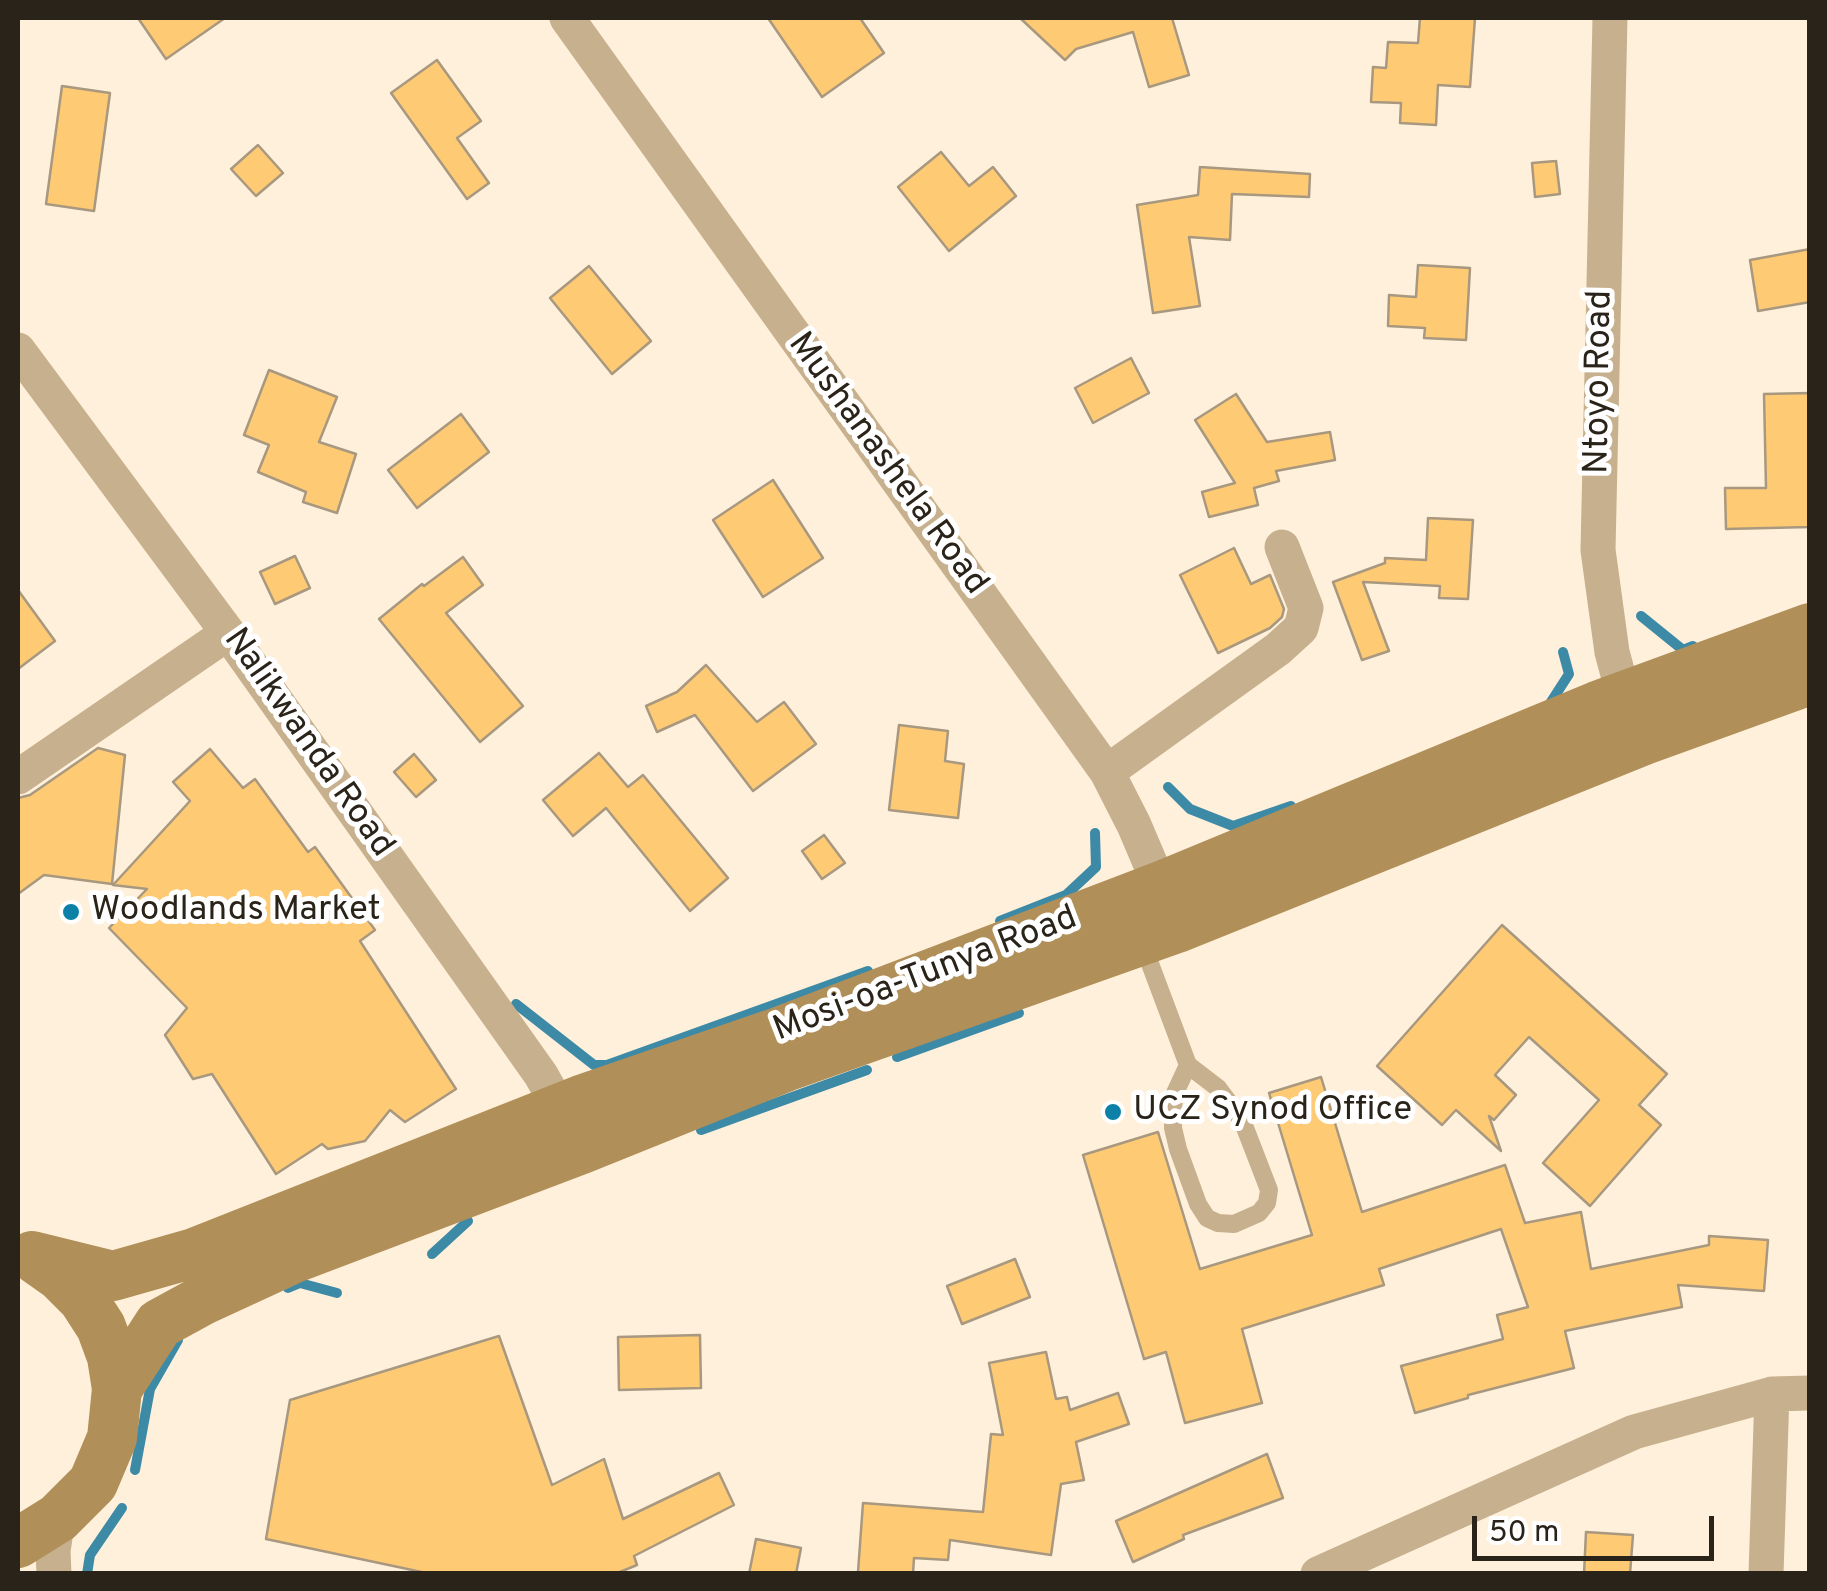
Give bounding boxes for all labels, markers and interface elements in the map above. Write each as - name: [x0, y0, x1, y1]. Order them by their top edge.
- street label: Ntoyo Road: [1578, 290, 1624, 474]
- street label: Mushanashela Road: [777, 326, 995, 604]
- street label: Nalikwanda Road: [213, 622, 401, 866]
- place label: Woodlands Market: [91, 891, 381, 933]
- street label: Mosi-oa-Tunya Road: [768, 899, 1084, 1053]
- marker: Woodlands Market: [60, 901, 82, 923]
- place label: UCZ Synod Office: [1133, 1091, 1412, 1133]
- marker: UCZ Synod Office: [1102, 1101, 1124, 1123]
- scale bar: [1477, 1496, 1720, 1558]
- text: 50 m: [1489, 1515, 1559, 1552]

